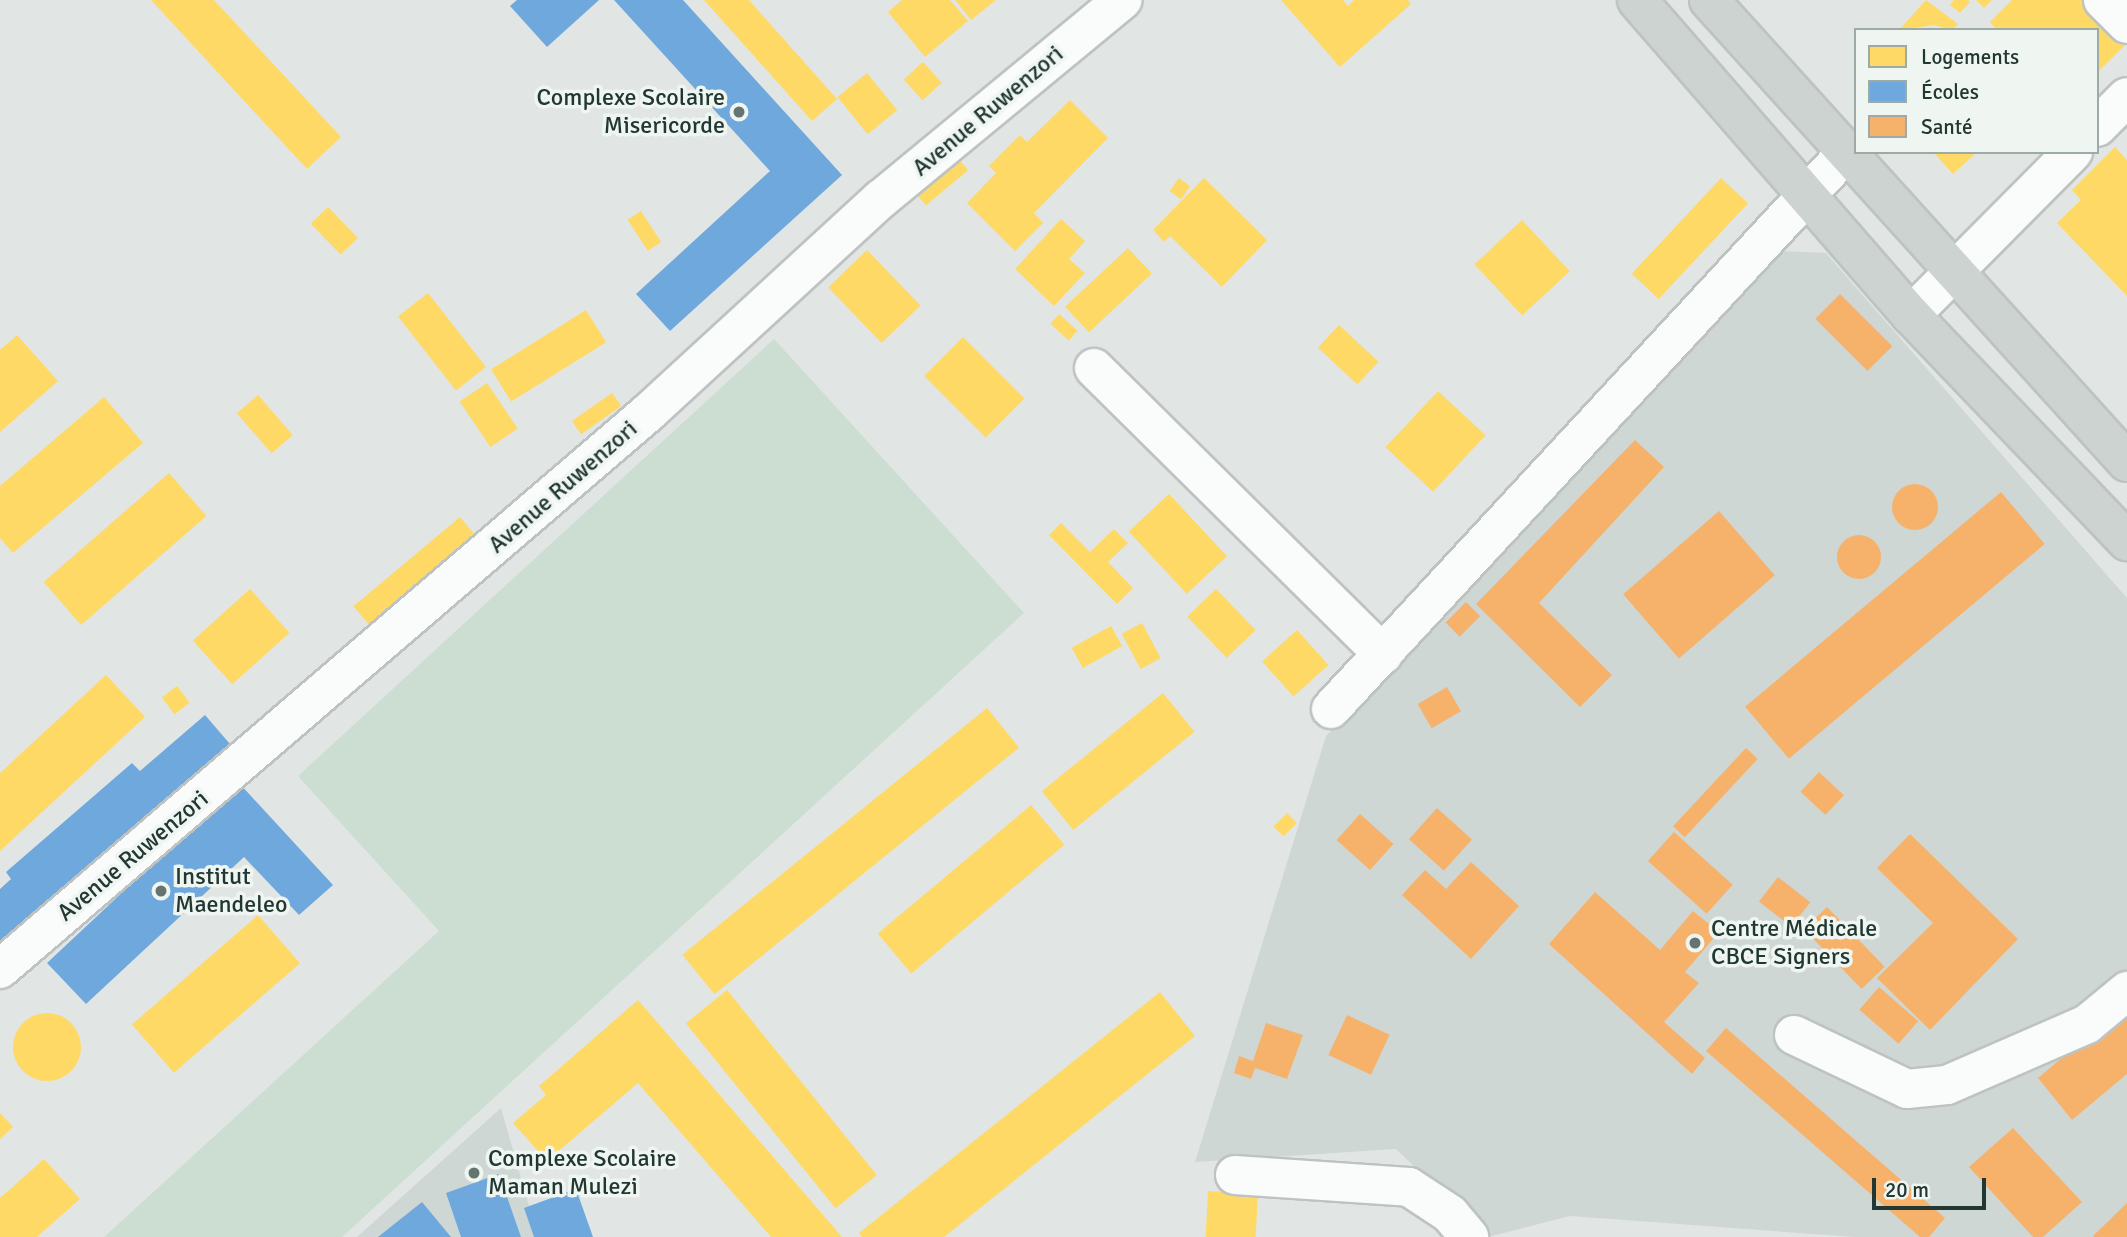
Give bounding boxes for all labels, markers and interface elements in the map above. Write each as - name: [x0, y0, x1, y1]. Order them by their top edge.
- legend: [1854, 28, 2099, 154]
- street label: Avenue Ruwenzori: [907, 40, 1069, 182]
- text: Logements: [1921, 44, 2019, 70]
- text: Écoles: [1921, 79, 1979, 105]
- place label: Complexe Scolaire Misericorde: [536, 84, 725, 140]
- marker: Complexe Scolaire Misericorde: [731, 104, 747, 120]
- text: Santé: [1921, 114, 1972, 140]
- street label: Avenue Ruwenzori: [483, 414, 643, 560]
- street label: Avenue Ruwenzori: [52, 785, 214, 927]
- place label: Institut Maendeleo: [175, 863, 288, 919]
- marker: Institut Maendeleo: [153, 883, 169, 899]
- place label: Centre Médicale CBCE Signers: [1711, 915, 1877, 971]
- marker: Centre Médicale CBCE Signers: [1685, 933, 1705, 953]
- place label: Complexe Scolaire Maman Mulezi: [488, 1145, 677, 1201]
- scale bar: [1875, 1164, 1989, 1208]
- marker: Complexe Scolaire Maman Mulezi: [466, 1165, 482, 1181]
- text: 20 m: [1885, 1177, 1929, 1203]

